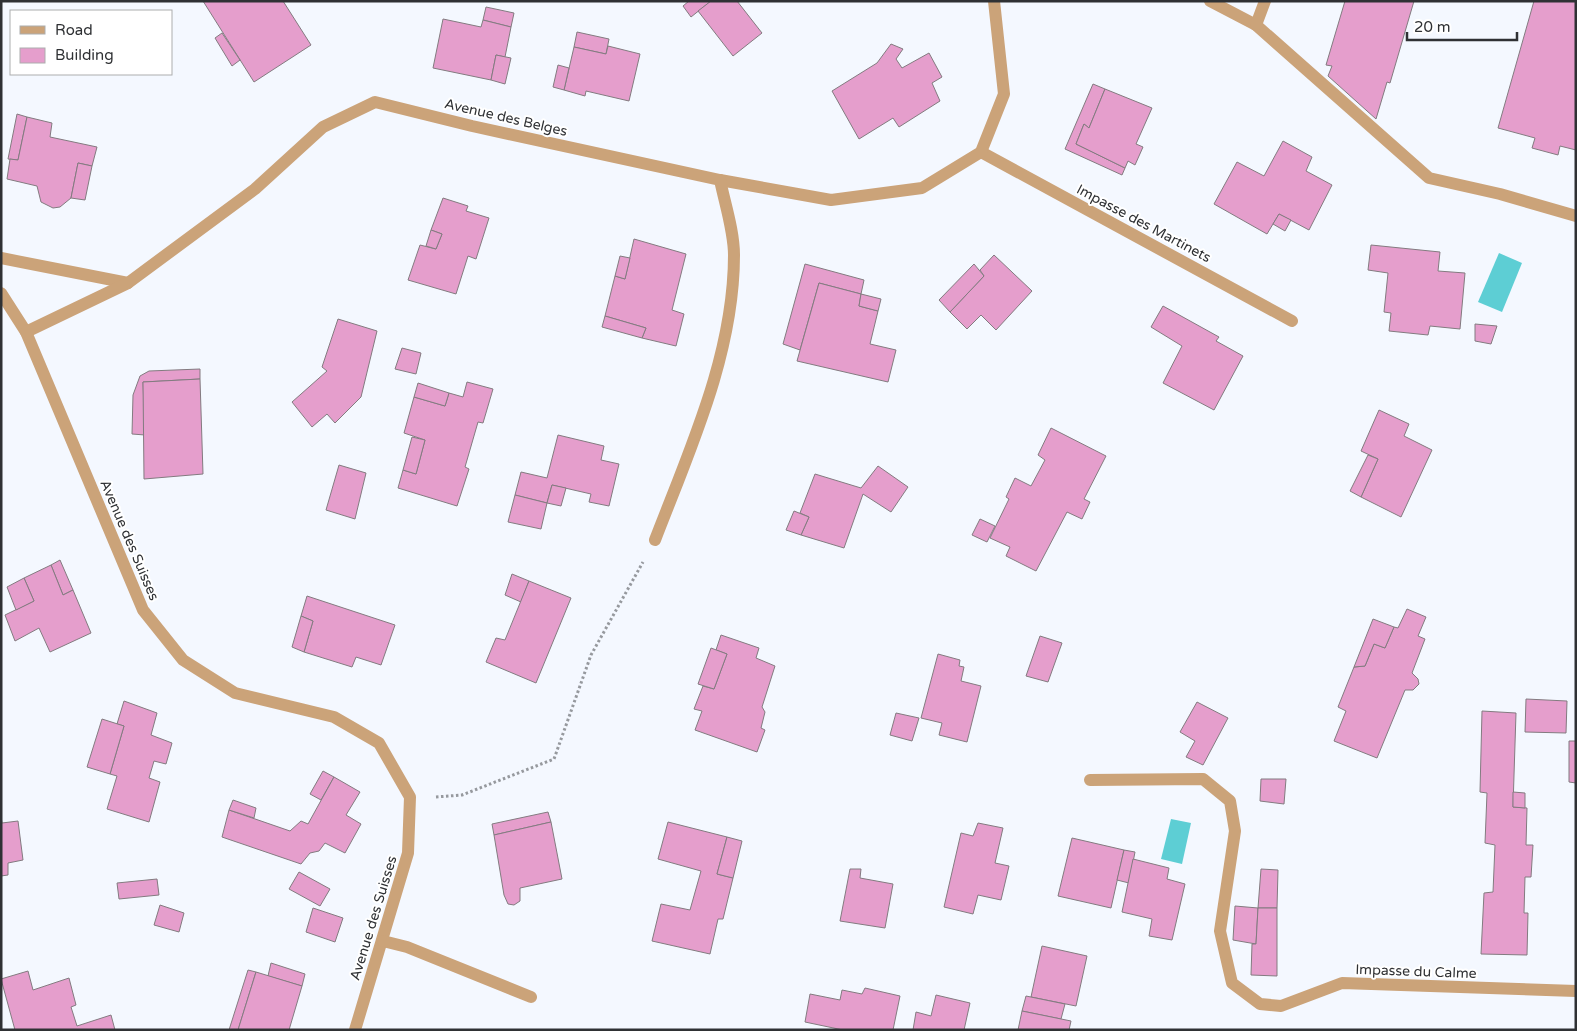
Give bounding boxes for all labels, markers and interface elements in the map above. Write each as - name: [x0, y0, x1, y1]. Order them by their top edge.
- legend: [10, 10, 172, 75]
- scale bar: [1407, 10, 1517, 42]
- text: 20 m: [1414, 18, 1451, 36]
- text: Road: [55, 21, 93, 39]
- text: Building: [55, 46, 114, 64]
- street label: Avenue des Belges: [443, 95, 569, 140]
- street label: Impasse des Martinets: [1074, 181, 1214, 266]
- street label: Avenue des Suisses: [96, 477, 163, 603]
- street label: Avenue des Suisses: [346, 853, 401, 983]
- street label: Impasse du Calme: [1355, 961, 1477, 982]

